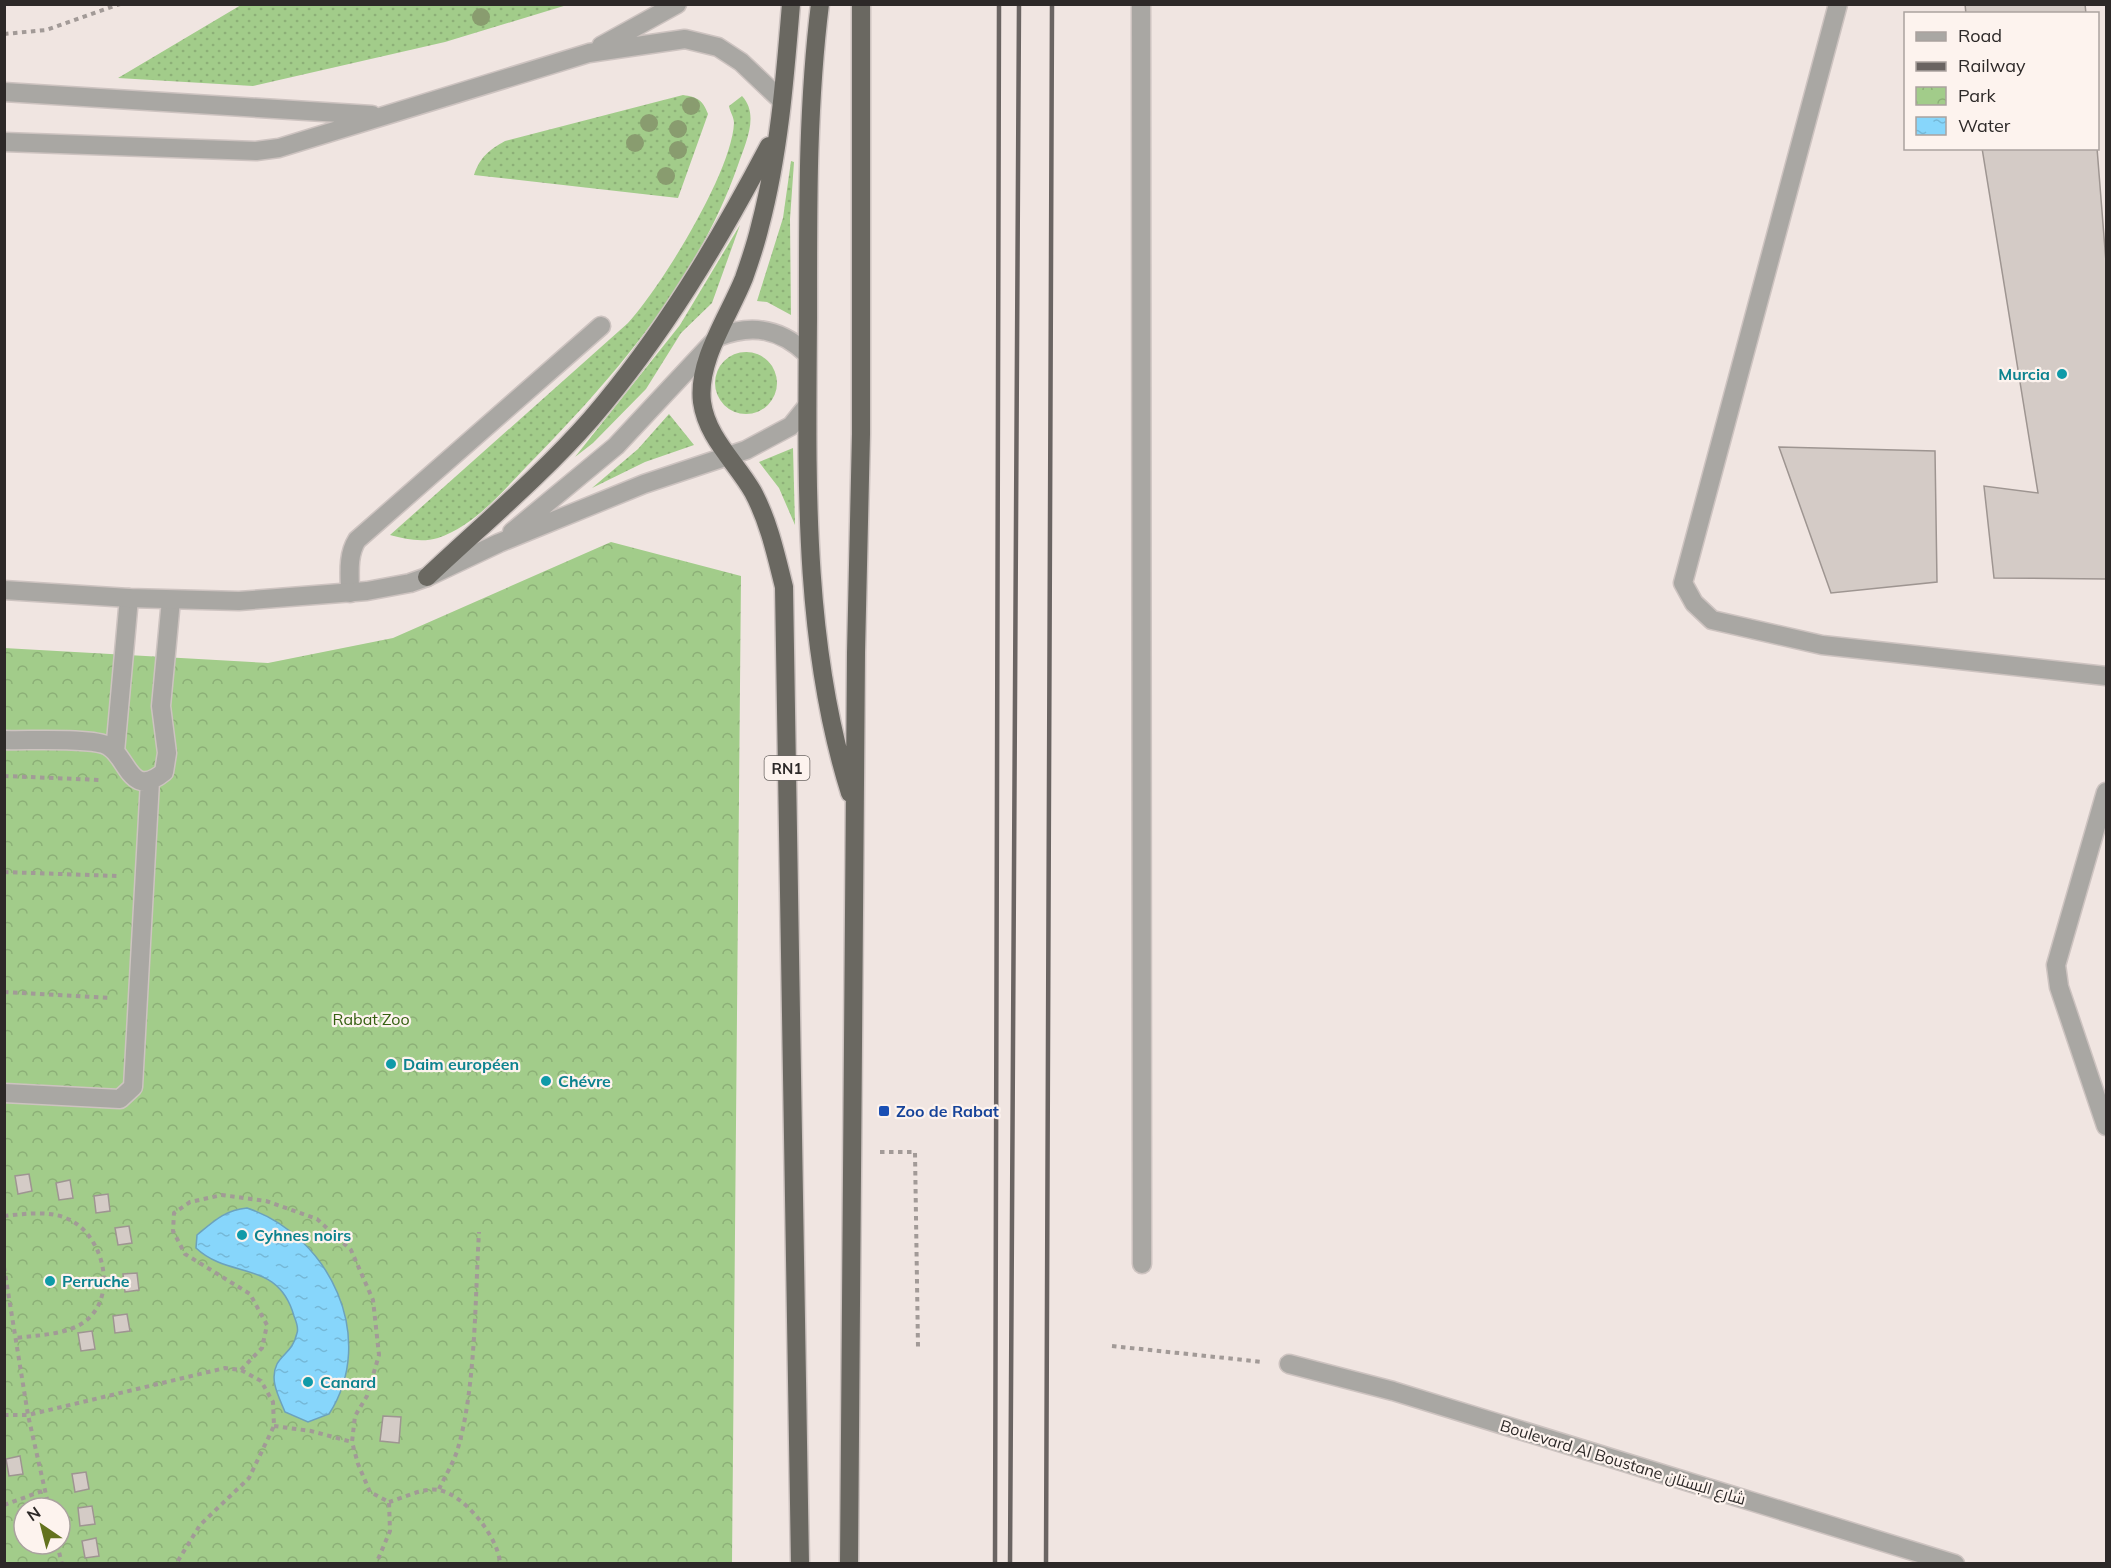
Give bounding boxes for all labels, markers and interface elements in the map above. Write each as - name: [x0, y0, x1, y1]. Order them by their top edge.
- legend: [1904, 12, 2099, 150]
- text: Road: [1958, 24, 2002, 47]
- text: Railway: [1958, 54, 2026, 77]
- text: Park: [1958, 84, 1997, 107]
- text: Water: [1958, 114, 2011, 137]
- place label: Murcia: [1998, 364, 2050, 384]
- marker: Murcia: [2055, 367, 2069, 381]
- road number: RN1: [764, 756, 810, 780]
- park label: Rabat Zoo: [332, 1009, 410, 1029]
- place label: Daim européen: [403, 1054, 519, 1074]
- marker: Daim européen: [384, 1057, 398, 1071]
- place label: Chévre: [558, 1071, 611, 1091]
- marker: Chévre: [539, 1074, 553, 1088]
- place label: Zoo de Rabat: [896, 1101, 999, 1121]
- marker: Zoo de Rabat: [877, 1104, 891, 1118]
- place label: Cyhnes noirs: [254, 1225, 351, 1245]
- marker: Cyhnes noirs: [235, 1228, 249, 1242]
- place label: Perruche: [62, 1271, 130, 1291]
- marker: Perruche: [43, 1274, 57, 1288]
- place label: Canard: [320, 1372, 376, 1392]
- marker: Canard: [301, 1375, 315, 1389]
- street label: Boulevard Al Boustane شارع البستان: [1497, 1415, 1748, 1511]
- north arrow: [12, 1496, 72, 1556]
- text: N: [23, 1502, 44, 1525]

